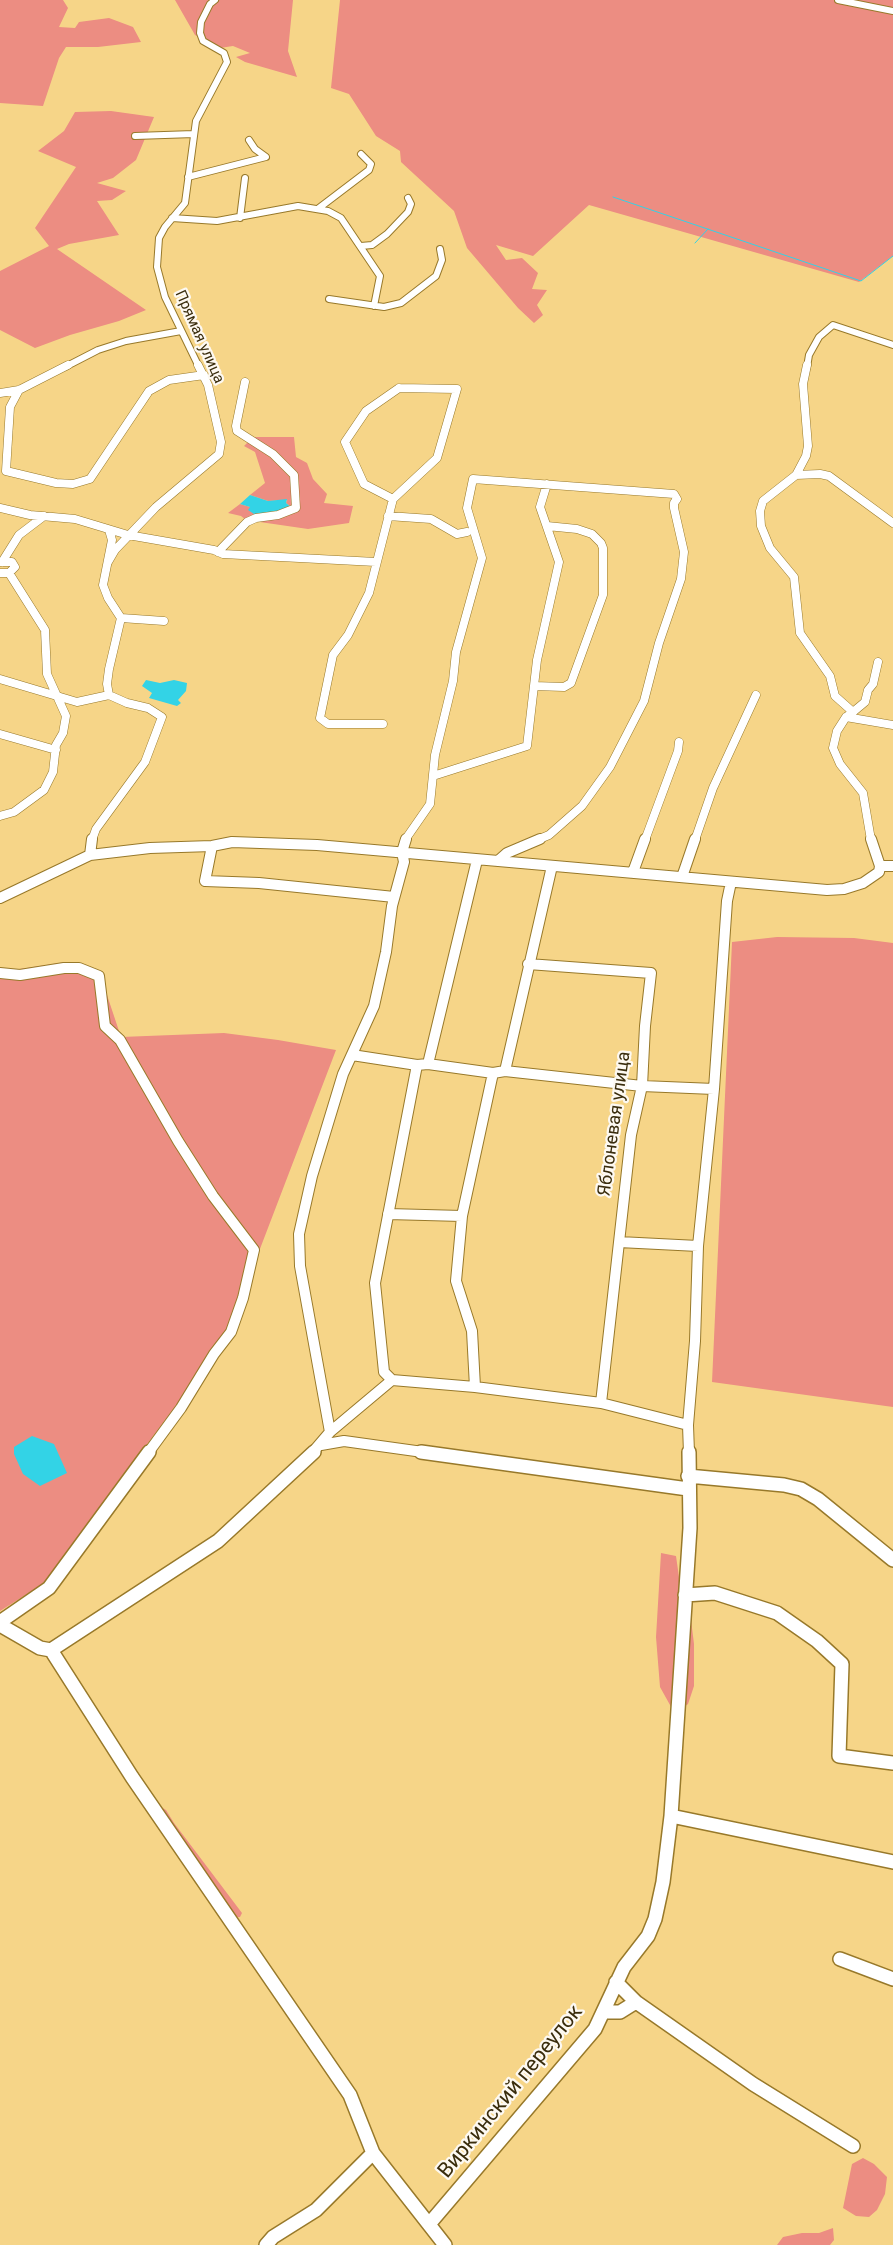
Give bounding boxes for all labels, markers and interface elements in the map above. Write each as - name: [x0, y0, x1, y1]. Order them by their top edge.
- street label: Прямая улица: [170, 288, 228, 386]
- street label: Яблоневая улица: [594, 1050, 636, 1198]
- street label: Виркинский переулок: [433, 2000, 589, 2184]

